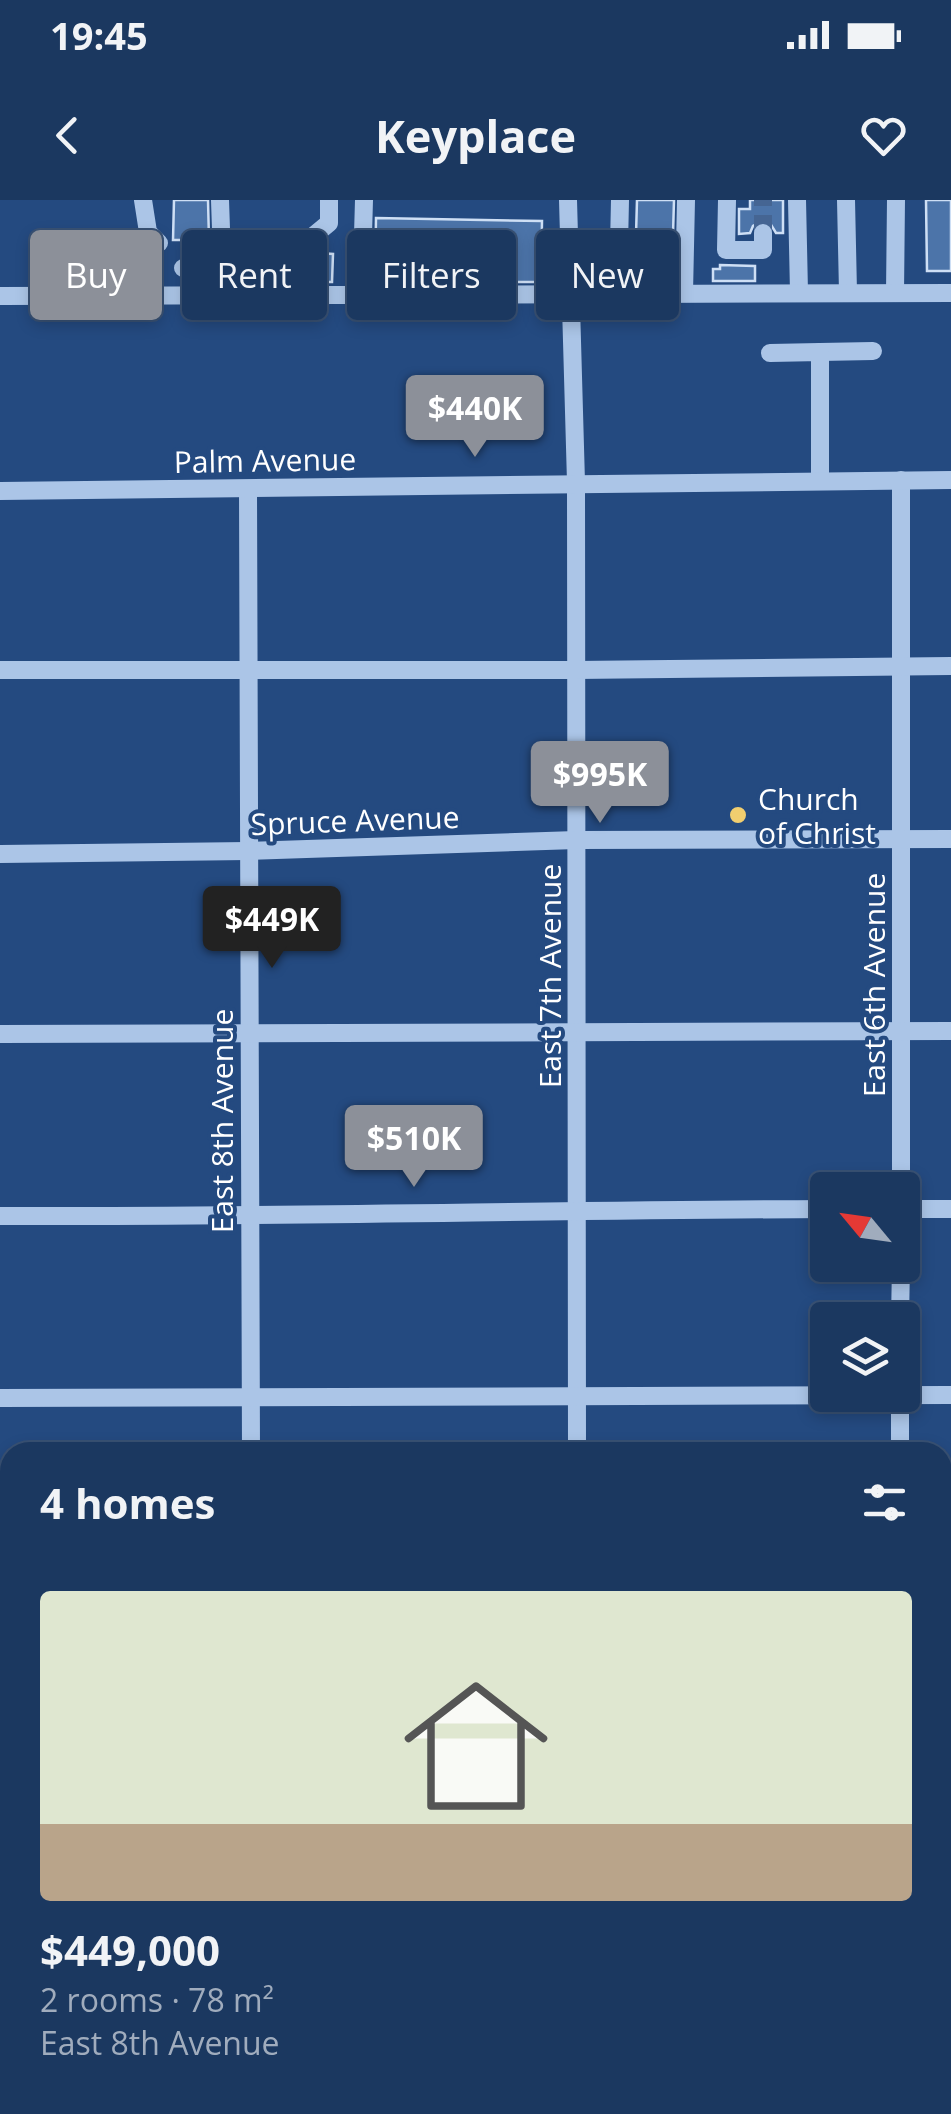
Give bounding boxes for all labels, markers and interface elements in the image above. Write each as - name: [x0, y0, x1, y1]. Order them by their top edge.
- text: 19:45: [50, 9, 148, 61]
- text: Keyplace: [375, 105, 576, 166]
- icon: back: [40, 108, 95, 163]
- icon: heart: [856, 108, 911, 163]
- chip: Buy: [30, 230, 162, 320]
- chip: Rent: [182, 230, 327, 320]
- chip: Filters: [347, 230, 516, 320]
- chip: New: [536, 230, 679, 320]
- pin: $440K: [405, 375, 545, 460]
- text: $440K: [428, 386, 522, 429]
- street label: Palm Avenue: [173, 438, 357, 482]
- pin: $995K: [530, 741, 670, 826]
- text: $995K: [553, 752, 647, 795]
- place label: Church of Christ: [758, 778, 876, 853]
- street label: Spruce Avenue: [250, 796, 460, 844]
- marker: Church of Christ: [727, 804, 749, 826]
- street label: East 7th Avenue: [529, 864, 570, 1088]
- street label: East 6th Avenue: [853, 873, 894, 1097]
- pin: $449K: [202, 886, 342, 971]
- text: $449K: [225, 897, 319, 940]
- street label: East 8th Avenue: [201, 1009, 242, 1233]
- pin: $510K: [344, 1105, 484, 1190]
- text: $510K: [367, 1116, 461, 1159]
- north arrow: [810, 1172, 920, 1282]
- map controls: [810, 1172, 920, 1412]
- button: layers: [810, 1302, 920, 1412]
- text: 4 homes: [40, 1474, 215, 1531]
- icon: filters: [857, 1475, 912, 1530]
- icon: home: [386, 1656, 566, 1836]
- text: $449,000: [40, 1921, 220, 1978]
- text: 2 rooms · 78 m²: [40, 1978, 274, 2021]
- text: East 8th Avenue: [40, 2021, 280, 2064]

